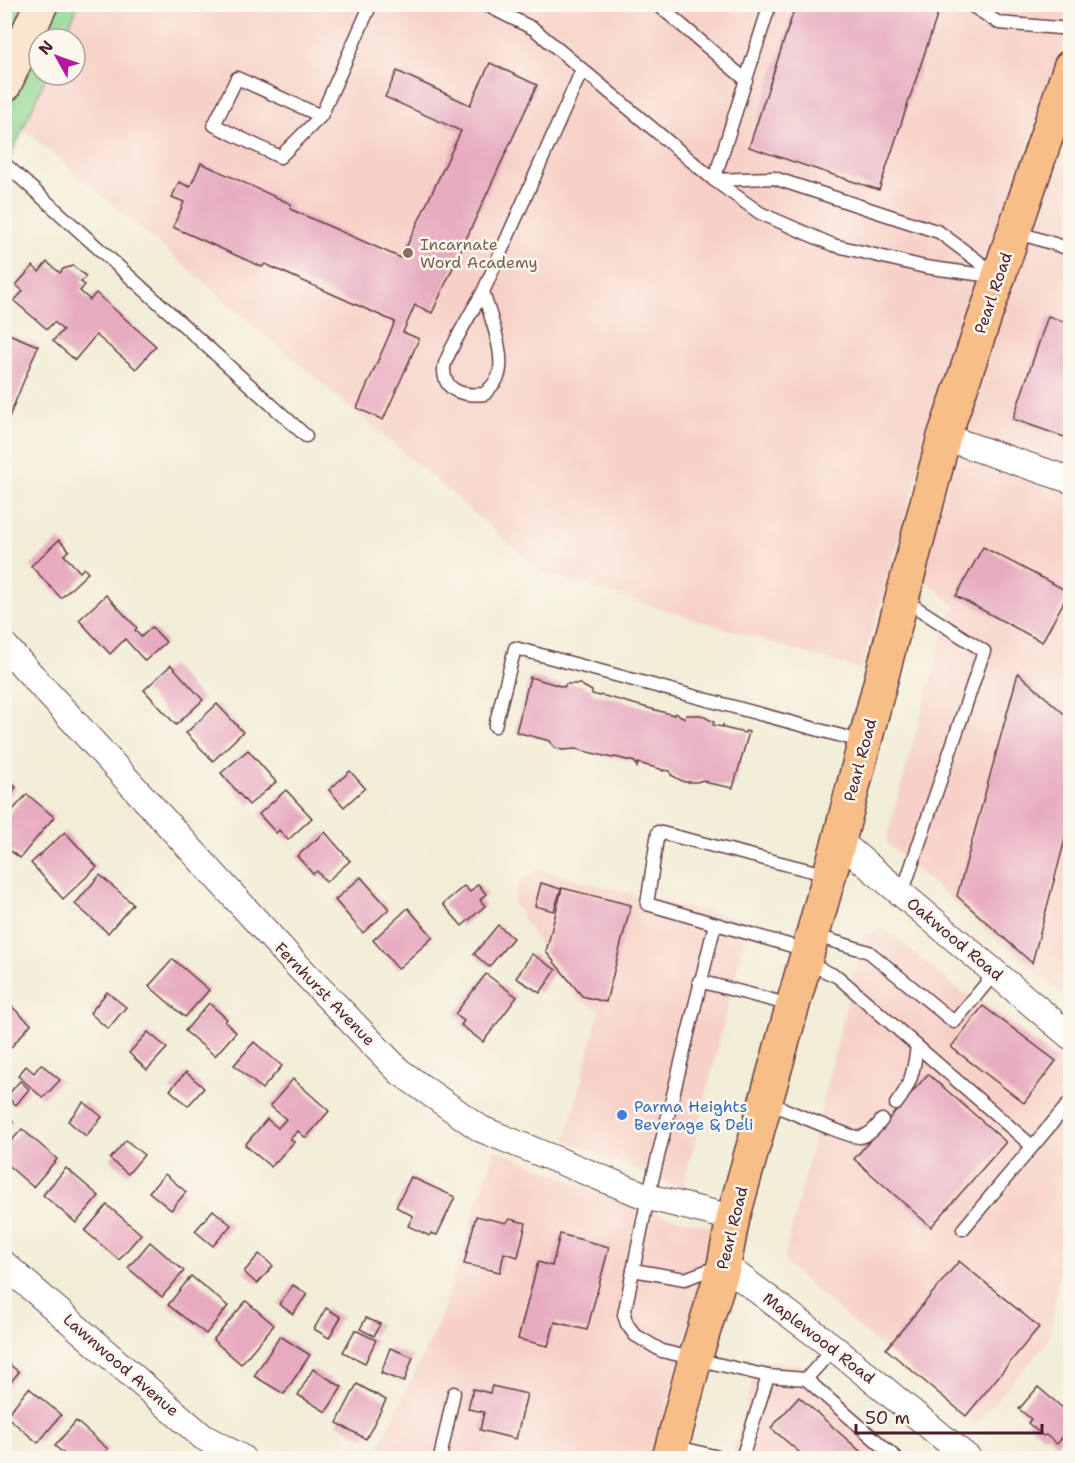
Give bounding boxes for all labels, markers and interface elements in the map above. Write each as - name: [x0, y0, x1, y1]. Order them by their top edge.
- north arrow: [27, 27, 87, 87]
- text: N: [34, 36, 58, 59]
- place label: Incarnate Word Academy: [420, 234, 538, 273]
- marker: Incarnate Word Academy: [401, 246, 415, 260]
- street label: Pearl Road: [969, 249, 1017, 337]
- street label: Pearl Road: [839, 716, 881, 804]
- street label: Oakwood Road: [903, 893, 1007, 985]
- street label: Fernhurst Avenue: [270, 938, 380, 1050]
- place label: Parma Heights Beverage & Deli: [634, 1096, 754, 1135]
- marker: Parma Heights Beverage & Deli: [615, 1108, 629, 1122]
- street label: Pearl Road: [712, 1184, 752, 1272]
- street label: Maplewood Road: [759, 1288, 879, 1388]
- street label: Lawnwood Avenue: [59, 1309, 183, 1421]
- scale bar: [856, 1397, 1042, 1435]
- text: 50 m: [865, 1406, 910, 1430]

